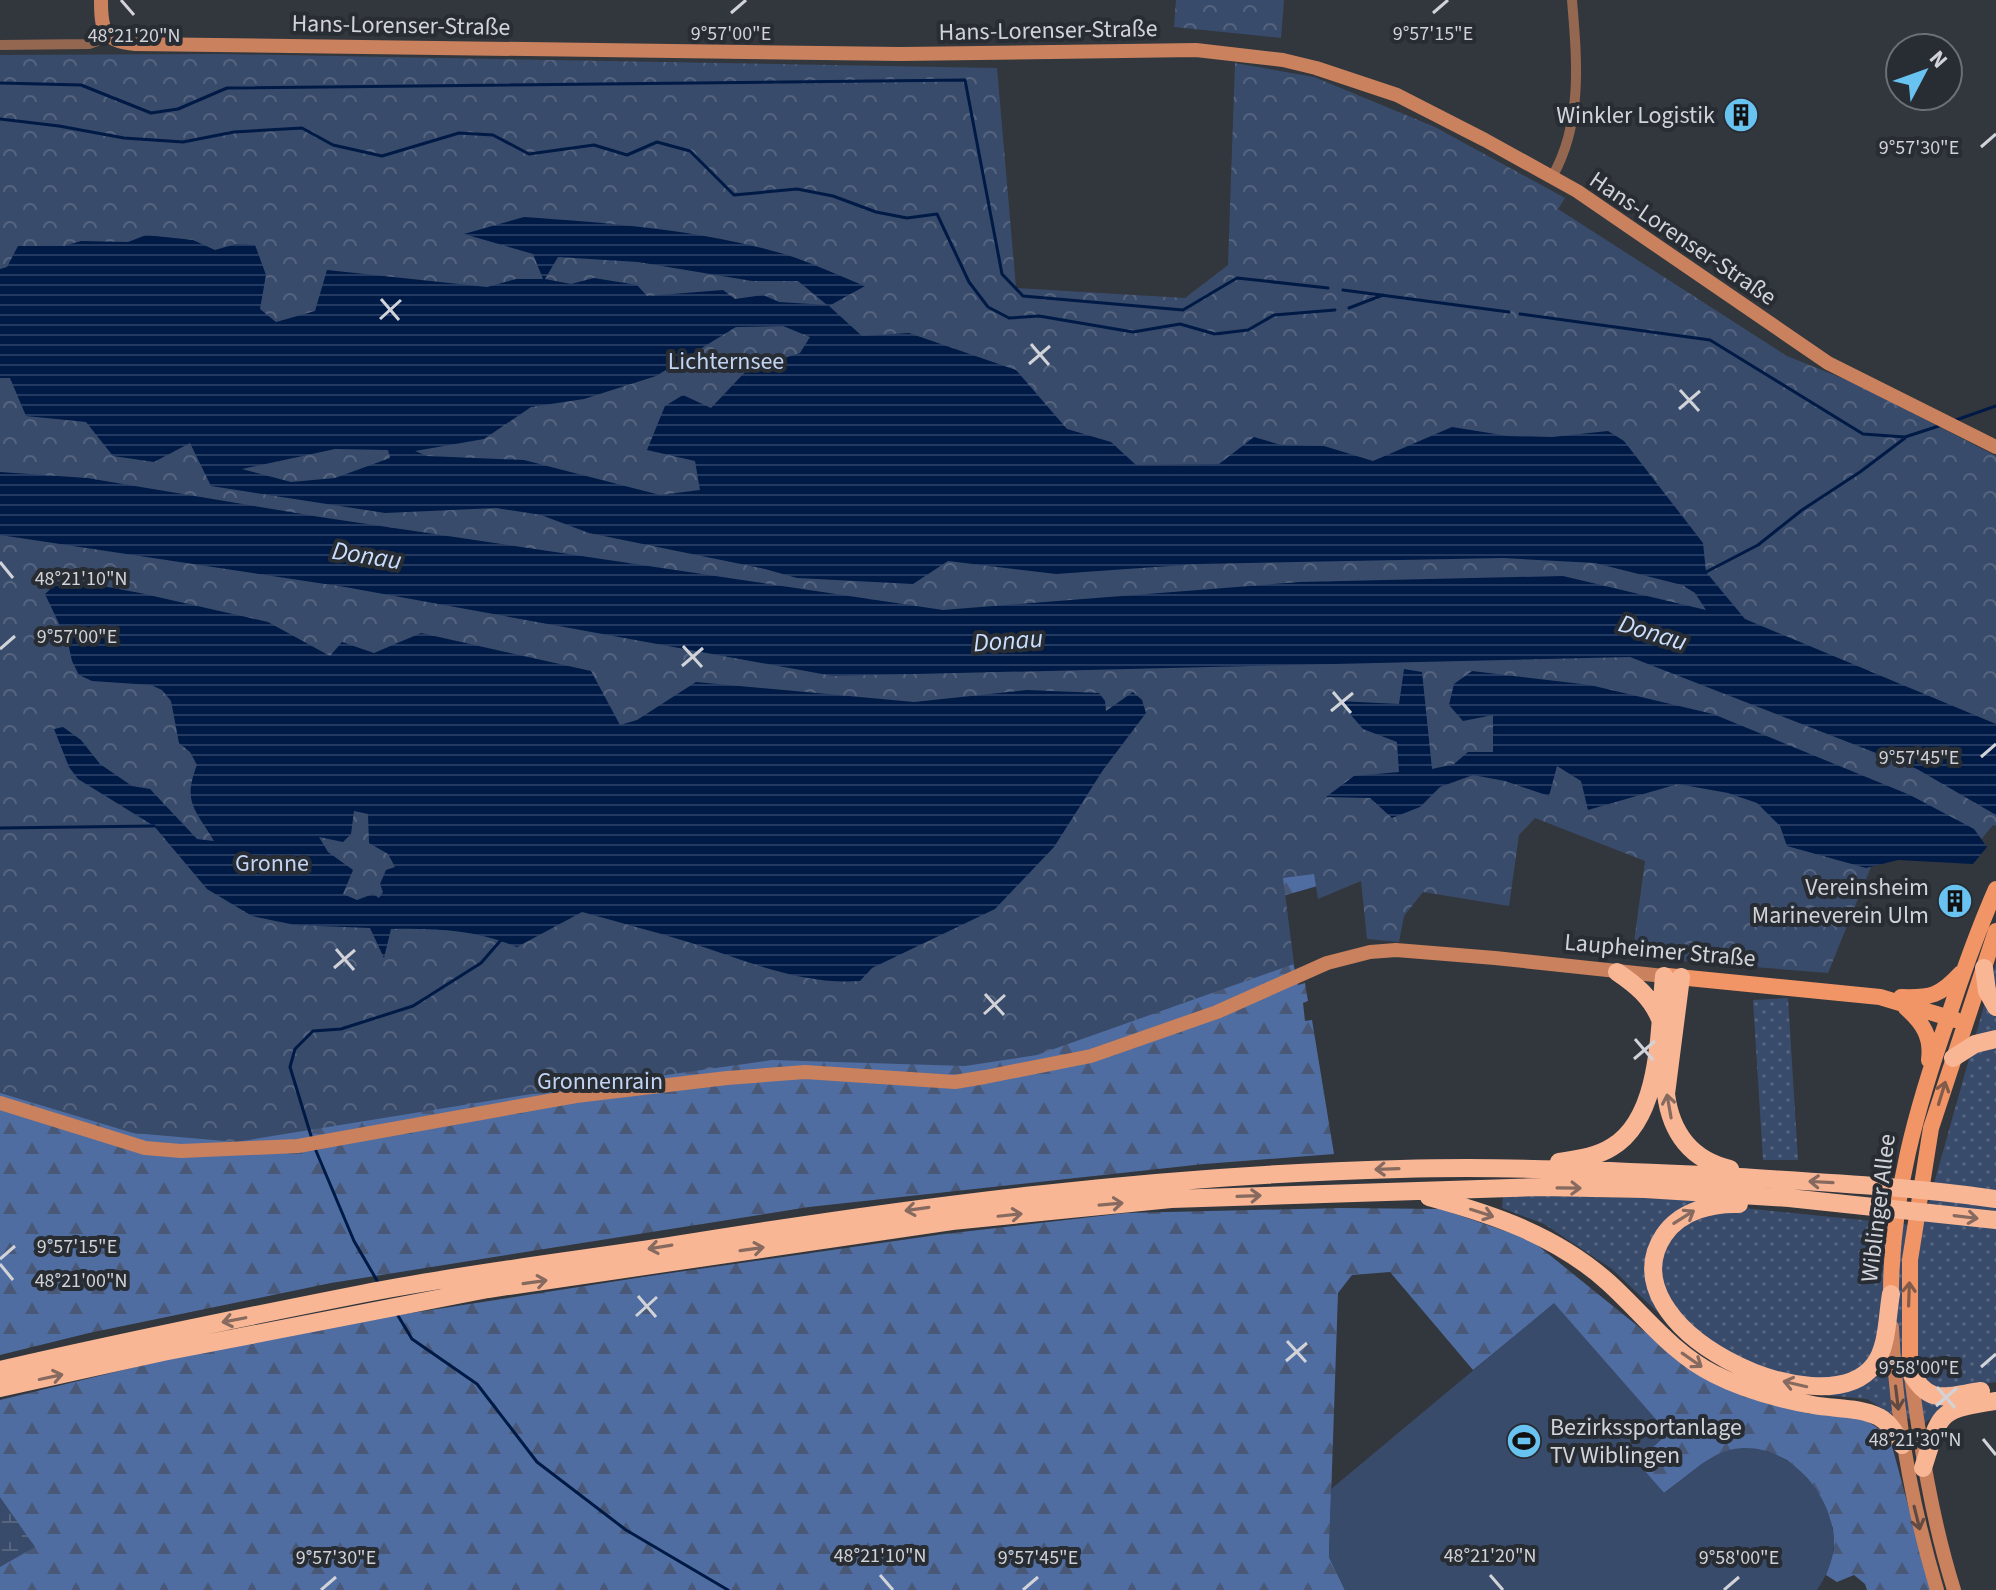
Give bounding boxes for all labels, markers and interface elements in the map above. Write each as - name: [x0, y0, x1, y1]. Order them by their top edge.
- street label: Hans-Lorenser-Straße: [291, 6, 511, 45]
- street label: Hans-Lorenser-Straße: [938, 11, 1158, 50]
- text: 9°57'00"E: [691, 20, 771, 48]
- text: 9°57'15"E: [1393, 20, 1473, 48]
- text: 48°21'20"N: [88, 22, 180, 50]
- north arrow: [1884, 32, 1964, 112]
- text: N: [1921, 44, 1955, 76]
- building icon: Winkler Logistik: [1722, 96, 1760, 134]
- place label: Winkler Logistik: [1556, 98, 1715, 133]
- text: 9°57'30"E: [1879, 134, 1959, 162]
- street label: Hans-Lorenser-Straße: [1582, 163, 1783, 314]
- park label: Lichternsee: [668, 344, 784, 379]
- water label: Donau: [329, 532, 404, 579]
- text: 48°21'10"N: [35, 565, 127, 593]
- water label: Donau: [1614, 605, 1692, 660]
- water label: Donau: [972, 620, 1044, 661]
- text: 9°57'00"E: [37, 623, 117, 651]
- text: 9°57'45"E: [1879, 744, 1959, 772]
- park label: Gronne: [235, 846, 309, 881]
- place label: Vereinsheim Marineverein Ulm: [1752, 870, 1929, 933]
- building icon: Vereinsheim Marineverein Ulm: [1936, 882, 1974, 920]
- street label: Laupheimer Straße: [1563, 925, 1757, 976]
- park label: Gronnenrain: [537, 1064, 663, 1099]
- one-way arrow: [1936, 1081, 1950, 1106]
- one-way arrow: [1660, 1094, 1675, 1119]
- street label: Wiblinger Allee: [1852, 1132, 1905, 1284]
- one-way arrow: [1374, 1162, 1401, 1177]
- one-way arrow: [1809, 1174, 1835, 1189]
- one-way arrow: [1555, 1180, 1582, 1196]
- one-way arrow: [1235, 1188, 1262, 1203]
- one-way arrow: [1097, 1197, 1124, 1212]
- one-way arrow: [905, 1202, 931, 1217]
- one-way arrow: [1469, 1206, 1494, 1221]
- one-way arrow: [996, 1207, 1023, 1222]
- one-way arrow: [1673, 1209, 1695, 1226]
- one-way arrow: [1952, 1209, 1979, 1224]
- text: 9°57'15"E: [37, 1233, 117, 1261]
- one-way arrow: [648, 1240, 673, 1255]
- one-way arrow: [739, 1241, 764, 1256]
- text: 48°21'00"N: [35, 1267, 127, 1295]
- one-way arrow: [522, 1274, 547, 1289]
- one-way arrow: [1902, 1281, 1917, 1308]
- one-way arrow: [222, 1313, 247, 1328]
- one-way arrow: [1680, 1352, 1702, 1368]
- text: 9°58'00"E: [1879, 1354, 1959, 1382]
- one-way arrow: [37, 1369, 63, 1384]
- one-way arrow: [1783, 1375, 1808, 1390]
- one-way arrow: [1889, 1384, 1904, 1411]
- place label: Bezirkssportanlage TV Wiblingen: [1550, 1410, 1742, 1473]
- sports icon: Bezirkssportanlage TV Wiblingen: [1505, 1422, 1543, 1460]
- text: 48°21'30"N: [1869, 1426, 1961, 1454]
- one-way arrow: [1910, 1505, 1925, 1531]
- text: 48°21'10"N: [834, 1542, 926, 1570]
- text: 48°21'20"N: [1444, 1542, 1536, 1570]
- text: 9°57'30"E: [296, 1544, 376, 1572]
- text: 9°57'45"E: [998, 1544, 1078, 1572]
- text: 9°58'00"E: [1699, 1544, 1779, 1572]

